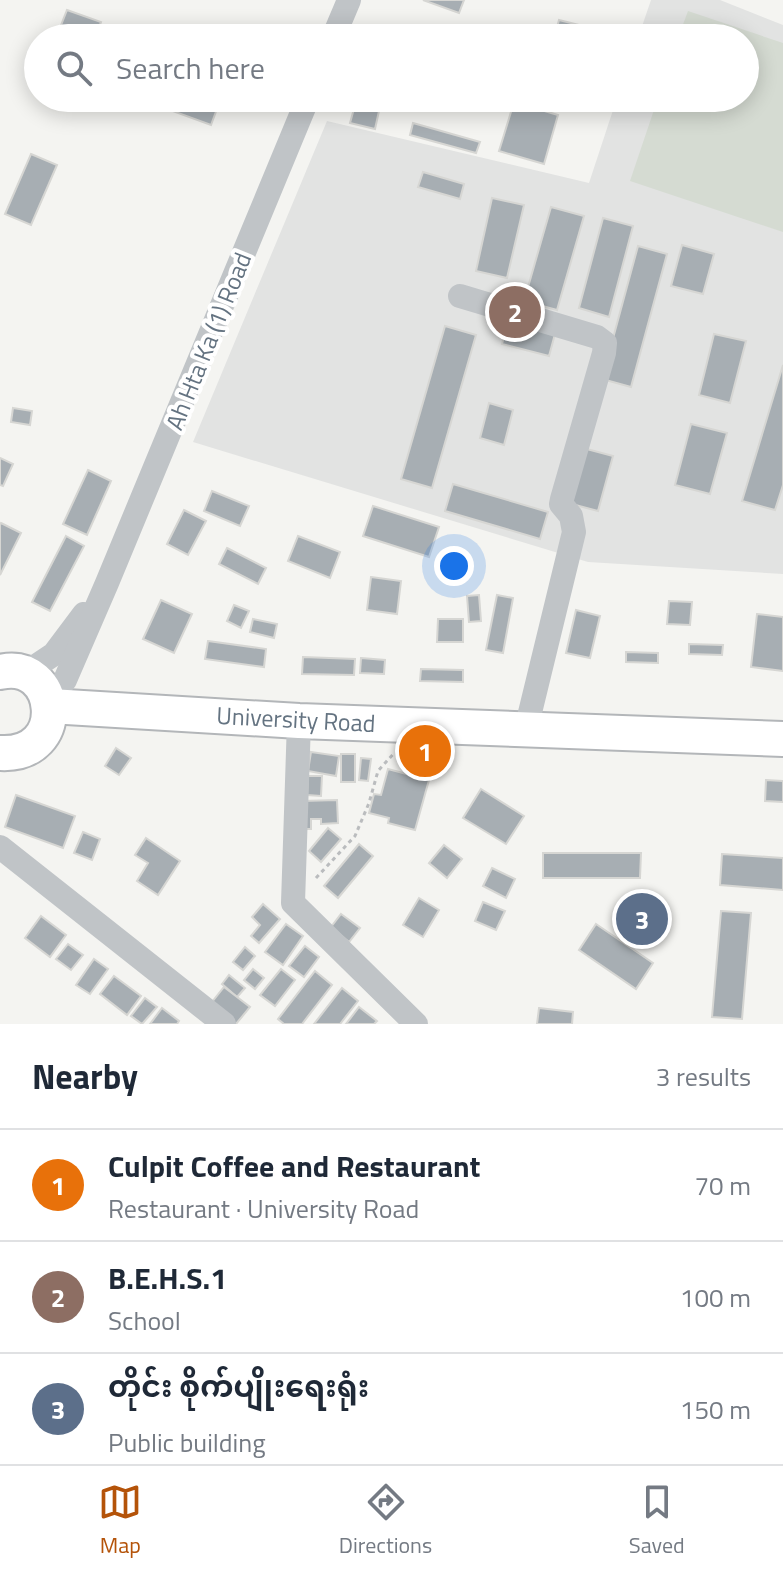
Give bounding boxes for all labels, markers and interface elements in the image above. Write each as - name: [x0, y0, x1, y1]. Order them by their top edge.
- search box: [24, 24, 759, 112]
- text: Search here: [116, 45, 265, 91]
- icon: search: [52, 46, 96, 90]
- street label: Ah Hta Ka (1) Road: [156, 247, 260, 435]
- pin: 2: [489, 282, 541, 342]
- your location: [434, 546, 474, 586]
- street label: University Road: [216, 697, 376, 741]
- pin: 1: [399, 721, 451, 781]
- pin: 3: [616, 889, 668, 949]
- text: Nearby: [32, 1050, 138, 1102]
- text: 3 results: [656, 1057, 751, 1096]
- text: Culpit Coffee and Restaurant: [108, 1143, 481, 1189]
- text: 1: [51, 1166, 65, 1205]
- text: 70 m: [694, 1166, 751, 1205]
- text: Restaurant · University Road: [108, 1189, 419, 1228]
- text: B.E.H.S.1: [108, 1255, 227, 1301]
- text: 2: [51, 1278, 65, 1317]
- text: 100 m: [680, 1278, 751, 1317]
- text: School: [108, 1301, 181, 1340]
- text: တိုင်း စိုက်ပျိုးရေးရုံး: [108, 1363, 369, 1409]
- text: 3: [51, 1390, 65, 1429]
- text: 150 m: [680, 1390, 751, 1429]
- text: Public building: [108, 1423, 266, 1462]
- tab: Map: [98, 1480, 142, 1562]
- tab: Directions: [339, 1480, 432, 1562]
- tab: Saved: [629, 1480, 685, 1562]

